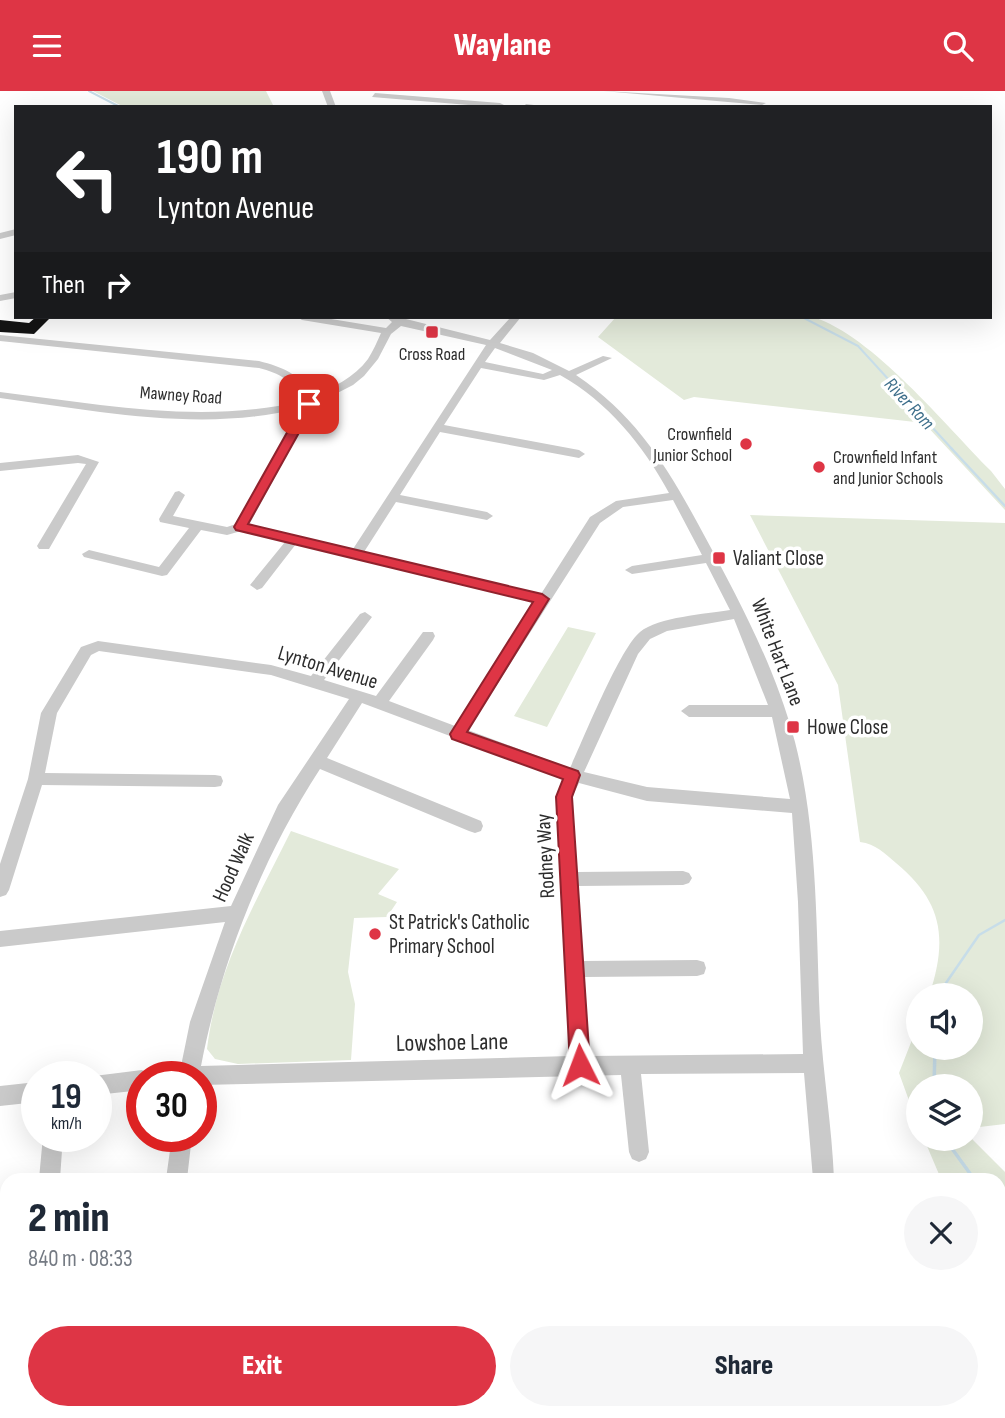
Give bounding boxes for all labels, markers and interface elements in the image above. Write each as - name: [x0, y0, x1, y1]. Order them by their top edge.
- text: Waylane: [454, 26, 551, 65]
- icon: menu: [28, 27, 66, 65]
- icon: search: [939, 27, 977, 65]
- text: 190 m: [157, 129, 263, 188]
- icon: left: [42, 133, 133, 224]
- text: Lynton Avenue: [157, 189, 314, 228]
- icon: right: [99, 266, 137, 304]
- text: Then: [42, 270, 85, 301]
- marker: Cross Road: [424, 324, 440, 340]
- place label: Cross Road: [399, 344, 465, 365]
- water label: River Rom: [879, 373, 939, 435]
- pin: [279, 374, 339, 434]
- street label: Mawney Road: [139, 382, 223, 409]
- icon: arrive: [290, 385, 328, 423]
- place label: Crownfield Junior School: [652, 424, 732, 466]
- marker: Crownfield Junior School: [738, 436, 754, 452]
- place label: Crownfield Infant and Junior Schools: [833, 447, 943, 489]
- marker: Crownfield Infant and Junior Schools: [811, 459, 827, 475]
- place label: Valiant Close: [733, 546, 824, 571]
- marker: Valiant Close: [711, 550, 727, 566]
- street label: White Hart Lane: [746, 595, 809, 709]
- street label: Lynton Avenue: [275, 640, 381, 695]
- place label: Howe Close: [807, 715, 889, 740]
- marker: Howe Close: [785, 719, 801, 735]
- street label: Rodney Way: [531, 813, 560, 899]
- street label: Hood Walk: [207, 829, 260, 906]
- place label: St Patrick's Catholic Primary School: [389, 910, 530, 959]
- marker: St Patrick's Catholic Primary School: [367, 926, 383, 942]
- map controls: [906, 983, 983, 1151]
- button: sound: [906, 983, 983, 1060]
- street label: Lowshoe Lane: [396, 1027, 508, 1058]
- position arrow: [543, 1028, 617, 1102]
- speed limit sign: 30: [126, 1061, 217, 1152]
- button: layers: [906, 1074, 983, 1151]
- text: 19: [51, 1076, 82, 1119]
- text: km/h: [51, 1113, 82, 1134]
- text: 2 min: [28, 1193, 109, 1244]
- button: close: [904, 1196, 978, 1270]
- text: 840 m · 08:33: [28, 1245, 133, 1273]
- button: Exit: [28, 1326, 496, 1406]
- button: Share: [510, 1326, 978, 1406]

